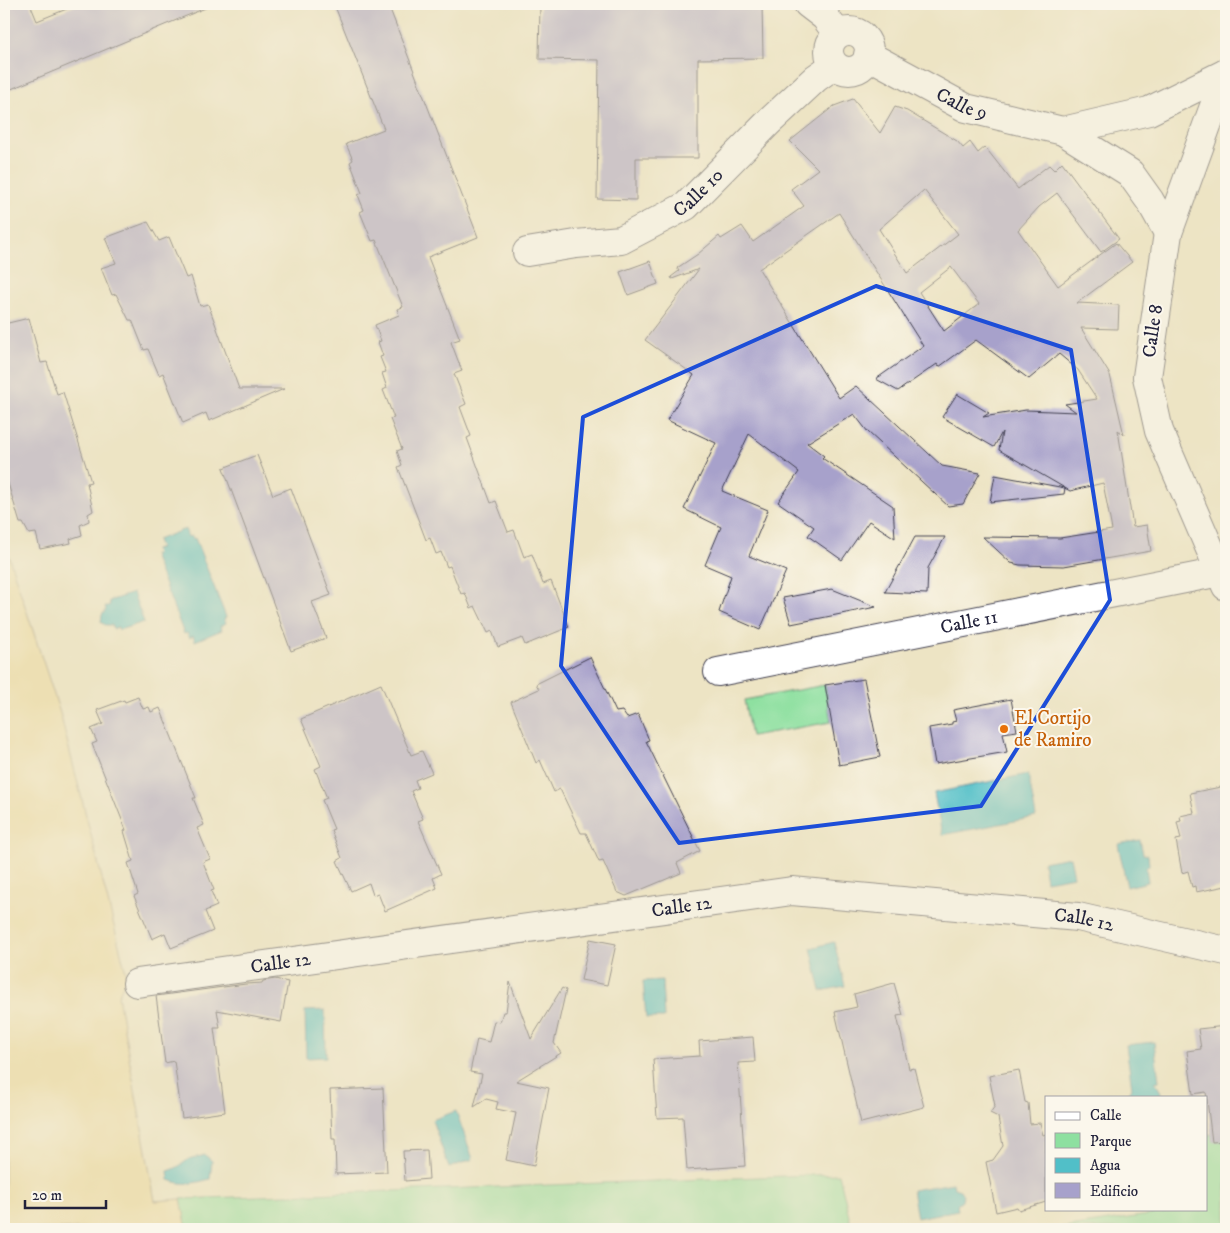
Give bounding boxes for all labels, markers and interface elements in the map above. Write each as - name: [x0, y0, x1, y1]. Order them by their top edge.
- street label: Calle 9: [932, 83, 989, 124]
- street label: Calle 10: [669, 163, 728, 222]
- street label: Calle 8: [1138, 303, 1168, 359]
- street label: Calle 11: [938, 605, 1000, 639]
- place label: El Cortijo de Ramiro: [1014, 707, 1092, 752]
- marker: El Cortijo de Ramiro: [998, 723, 1010, 735]
- street label: Calle 12: [650, 891, 714, 922]
- street label: Calle 12: [1053, 903, 1117, 937]
- street label: Calle 12: [249, 947, 313, 978]
- legend: [1045, 1096, 1208, 1210]
- text: Calle: [1090, 1106, 1122, 1125]
- text: Parque: [1090, 1132, 1131, 1151]
- text: Agua: [1090, 1156, 1121, 1175]
- scale bar: [25, 1178, 106, 1210]
- text: Edificio: [1090, 1182, 1138, 1201]
- text: 20 m: [32, 1186, 62, 1205]

